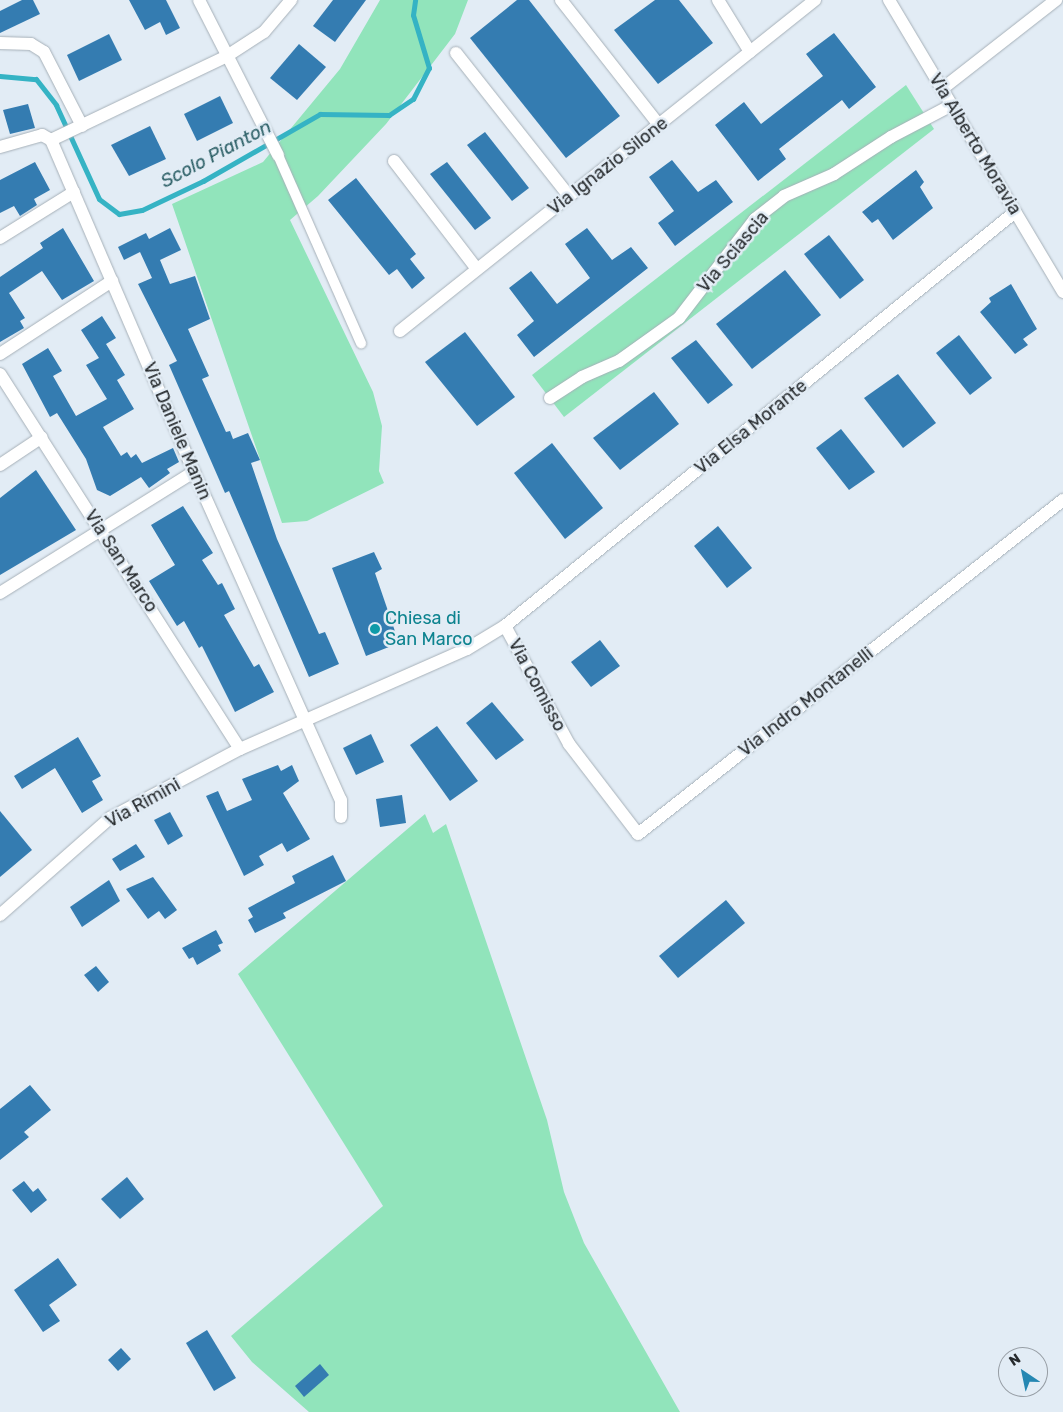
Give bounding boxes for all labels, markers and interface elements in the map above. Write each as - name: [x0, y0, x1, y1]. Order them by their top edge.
- street label: Via Alberto Moravia: [924, 69, 1026, 219]
- street label: Via Ignazio Silone: [544, 112, 672, 220]
- water label: Scolo Pianton: [157, 115, 275, 193]
- street label: Via Sciascia: [693, 207, 773, 297]
- street label: Via Daniele Manin: [138, 359, 216, 503]
- street label: Via Elsa Morante: [690, 375, 812, 479]
- street label: Via San Marco: [80, 506, 162, 616]
- place label: Chiesa di San Marco: [385, 608, 473, 650]
- marker: Chiesa di San Marco: [369, 623, 381, 635]
- street label: Via Comisso: [504, 635, 570, 735]
- street label: Via Indro Montanelli: [734, 643, 878, 761]
- street label: Via Rimini: [102, 774, 184, 832]
- north arrow: [998, 1347, 1048, 1397]
- text: N: [1006, 1350, 1024, 1370]

